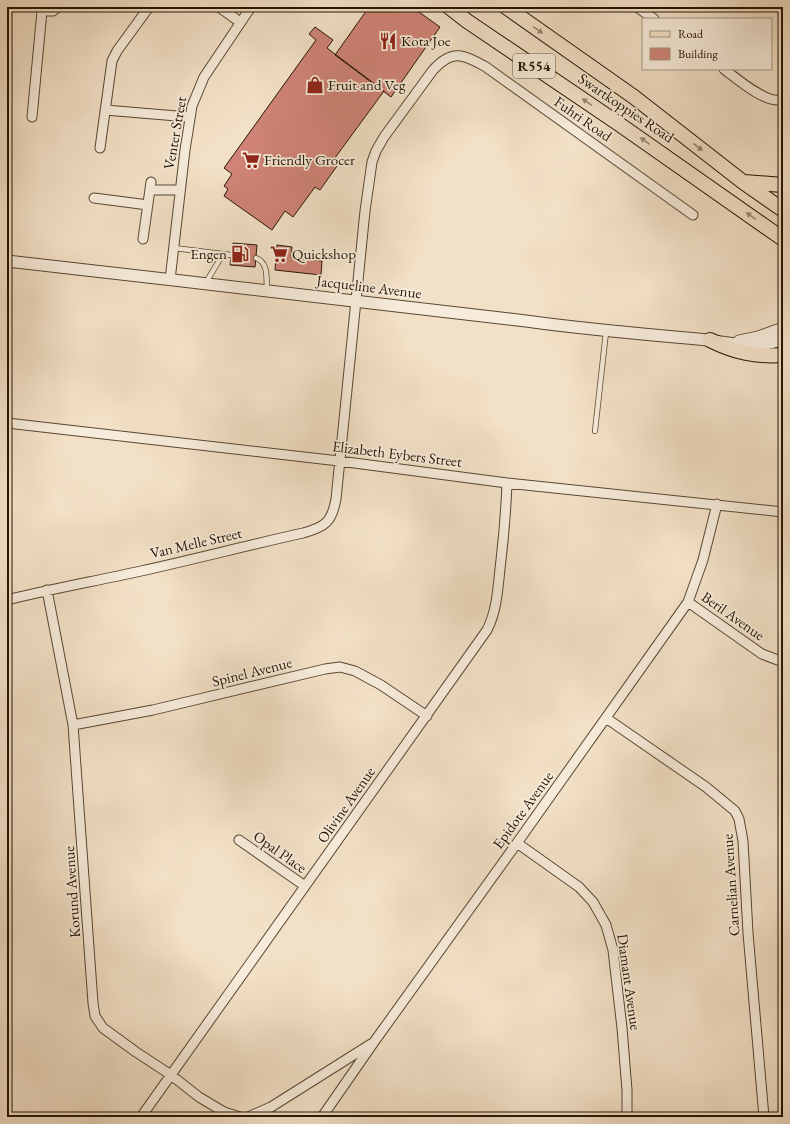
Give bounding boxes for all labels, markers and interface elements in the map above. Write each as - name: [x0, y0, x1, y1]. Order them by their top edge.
- legend: [642, 18, 772, 70]
- one-way arrow: [533, 26, 543, 34]
- text: Road: [678, 26, 704, 42]
- restaurant icon: Kota Joe: [378, 31, 398, 51]
- place label: Kota Joe: [401, 31, 451, 50]
- text: Building: [678, 46, 719, 62]
- road number: R554: [513, 54, 555, 78]
- street label: Swartkoppies Road: [575, 69, 678, 147]
- shop icon: Fruit and Veg: [305, 75, 325, 95]
- place label: Fruit and Veg: [328, 75, 406, 94]
- street label: Fuhri Road: [551, 92, 616, 146]
- street label: Venter Street: [159, 95, 190, 171]
- one-way arrow: [582, 98, 592, 106]
- one-way arrow: [640, 137, 650, 145]
- one-way arrow: [692, 143, 703, 151]
- supermarket icon: Friendly Grocer: [241, 150, 261, 170]
- place label: Friendly Grocer: [264, 150, 355, 169]
- one-way arrow: [746, 212, 756, 220]
- place label: Engen: [190, 244, 227, 263]
- fuel station icon: Engen: [230, 244, 250, 264]
- supermarket icon: Quickshop: [269, 244, 289, 264]
- place label: Quickshop: [292, 244, 356, 263]
- street label: Jacqueline Avenue: [314, 270, 423, 302]
- street label: Elizabeth Eybers Street: [331, 436, 463, 471]
- street label: Van Melle Street: [148, 523, 244, 562]
- street label: Beril Avenue: [698, 587, 769, 644]
- street label: Spinel Avenue: [210, 652, 294, 691]
- street label: Olivine Avenue: [312, 763, 379, 847]
- street label: Epidote Avenue: [488, 767, 557, 852]
- street label: Opal Place: [250, 826, 311, 877]
- street label: Carnelian Avenue: [717, 833, 744, 937]
- street label: Korund Avenue: [59, 845, 84, 939]
- street label: Diamant Avenue: [613, 932, 646, 1032]

